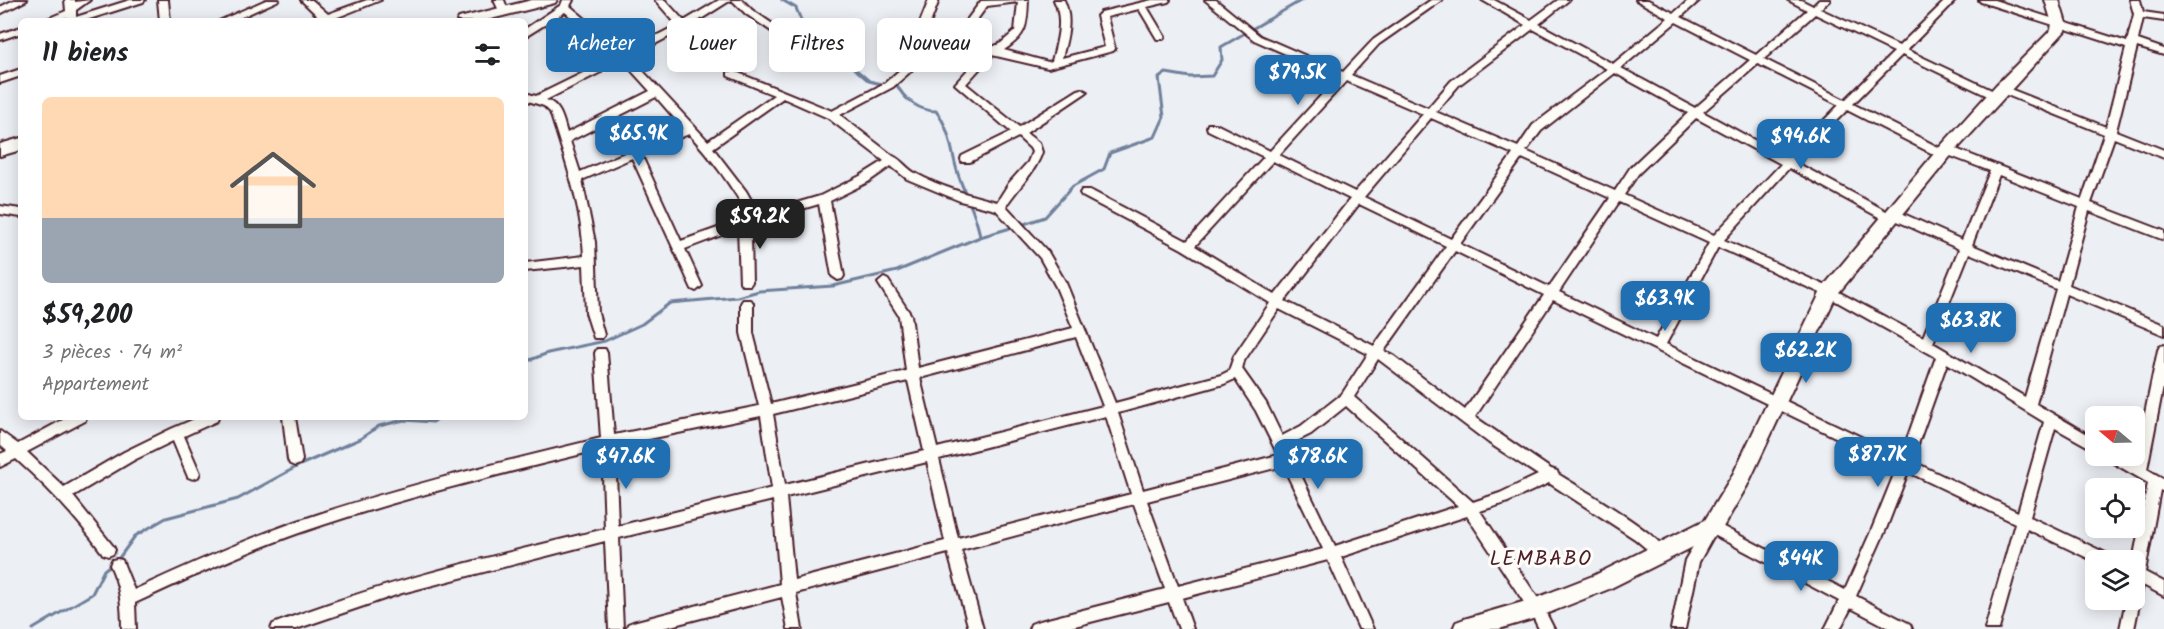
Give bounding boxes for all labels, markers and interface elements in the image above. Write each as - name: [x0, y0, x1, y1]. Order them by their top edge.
- chip: Acheter: [546, 18, 655, 72]
- chip: Louer: [667, 18, 757, 72]
- chip: Filtres: [769, 18, 865, 72]
- chip: Nouveau: [877, 18, 992, 72]
- text: 11 biens: [42, 33, 128, 75]
- icon: filters: [471, 38, 504, 71]
- pin: $79.5K: [1249, 55, 1347, 106]
- text: $79.5K: [1269, 58, 1327, 90]
- pin: $65.9K: [590, 116, 688, 167]
- text: $65.9K: [609, 119, 669, 151]
- pin: $94.6K: [1752, 119, 1850, 170]
- text: $94.6K: [1771, 122, 1831, 154]
- icon: home: [219, 136, 327, 244]
- pin: $59.2K: [711, 199, 809, 250]
- text: $59.2K: [730, 202, 790, 234]
- pin: $63.9K: [1616, 281, 1714, 332]
- text: $63.9K: [1635, 284, 1695, 316]
- text: $59,200: [42, 295, 132, 337]
- pin: $63.8K: [1922, 303, 2020, 354]
- text: $63.8K: [1940, 306, 2002, 338]
- pin: $62.2K: [1757, 333, 1855, 384]
- text: $62.2K: [1775, 336, 1837, 368]
- text: 3 pièces · 74 m²: [42, 337, 182, 369]
- text: Appartement: [42, 369, 149, 401]
- north arrow: [2085, 406, 2145, 466]
- map controls: [2085, 406, 2145, 610]
- pin: $87.7K: [1829, 437, 1927, 488]
- pin: $47.6K: [577, 439, 675, 490]
- pin: $78.6K: [1269, 439, 1367, 490]
- text: $87.7K: [1848, 440, 1908, 472]
- text: $47.6K: [596, 442, 656, 474]
- text: $78.6K: [1288, 442, 1348, 474]
- button: locate: [2085, 478, 2145, 538]
- pin: $44K: [1765, 541, 1837, 592]
- district label: LEMBABO: [1489, 543, 1593, 576]
- text: $44K: [1778, 544, 1824, 576]
- button: layers: [2085, 550, 2145, 610]

